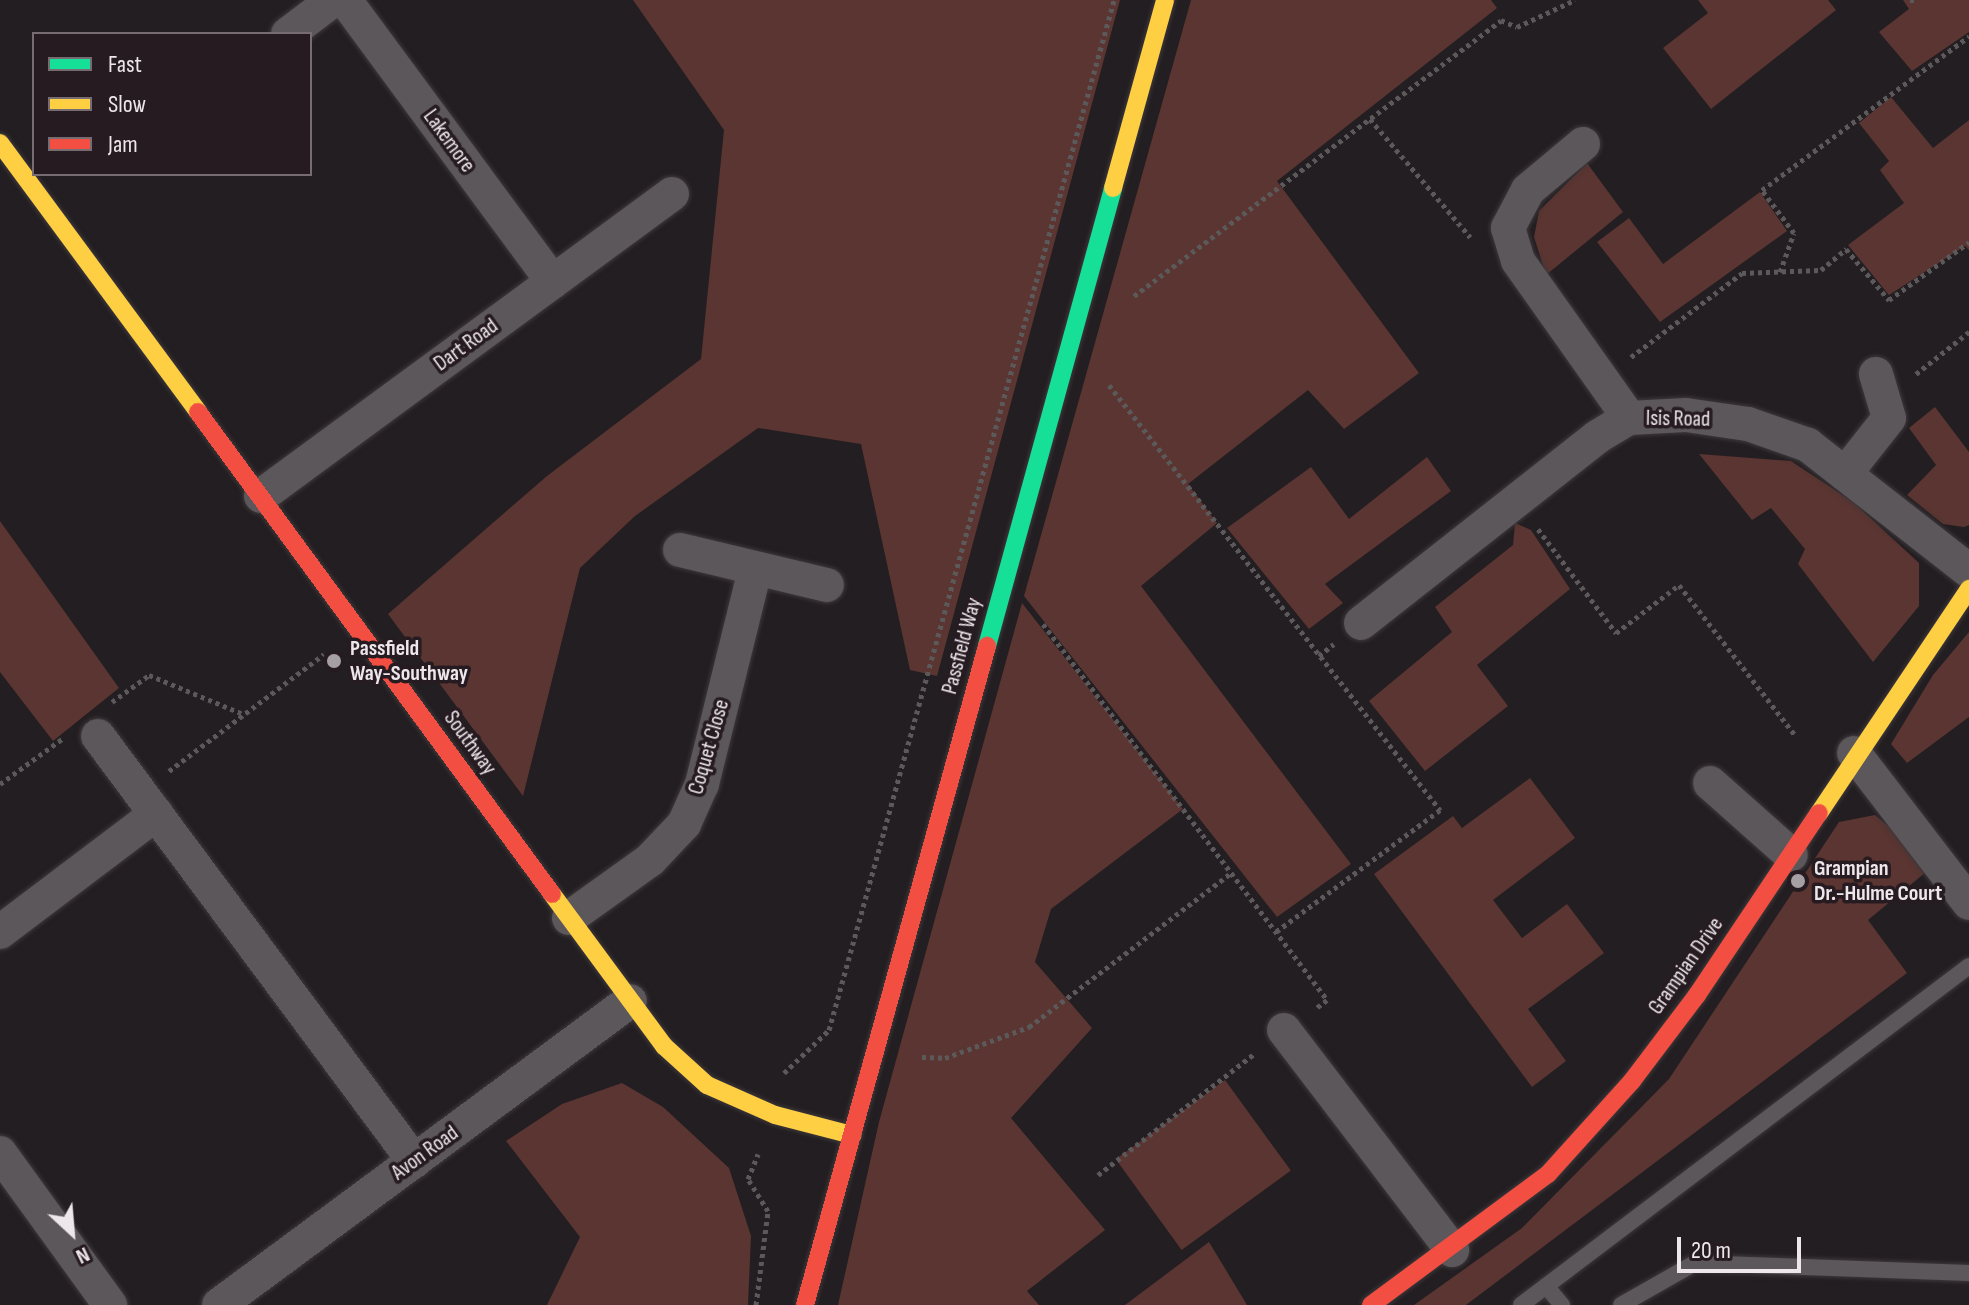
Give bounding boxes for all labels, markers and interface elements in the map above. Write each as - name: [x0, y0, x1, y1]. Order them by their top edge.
- legend: [32, 32, 312, 176]
- text: Fast: [108, 50, 142, 79]
- text: Slow: [108, 90, 146, 119]
- street label: Lakemore: [417, 104, 481, 178]
- text: Jam: [108, 130, 138, 159]
- street label: Dart Road: [429, 313, 503, 377]
- street label: Isis Road: [1646, 405, 1710, 433]
- street label: Passfield Way: [936, 595, 988, 697]
- place label: Passfield Way-Southway: [350, 635, 468, 686]
- marker: Passfield Way-Southway: [325, 652, 343, 670]
- street label: Coquet Close: [683, 696, 735, 798]
- street label: Southway: [438, 706, 502, 780]
- place label: Grampian Dr.-Hulme Court: [1814, 855, 1942, 906]
- marker: Grampian Dr.-Hulme Court: [1789, 872, 1807, 890]
- street label: Grampian Drive: [1643, 912, 1729, 1020]
- street label: Avon Road: [386, 1120, 464, 1186]
- north arrow: [32, 1193, 112, 1273]
- scale bar: [1681, 1221, 1805, 1271]
- text: 20 m: [1691, 1236, 1731, 1265]
- text: N: [72, 1240, 94, 1270]

